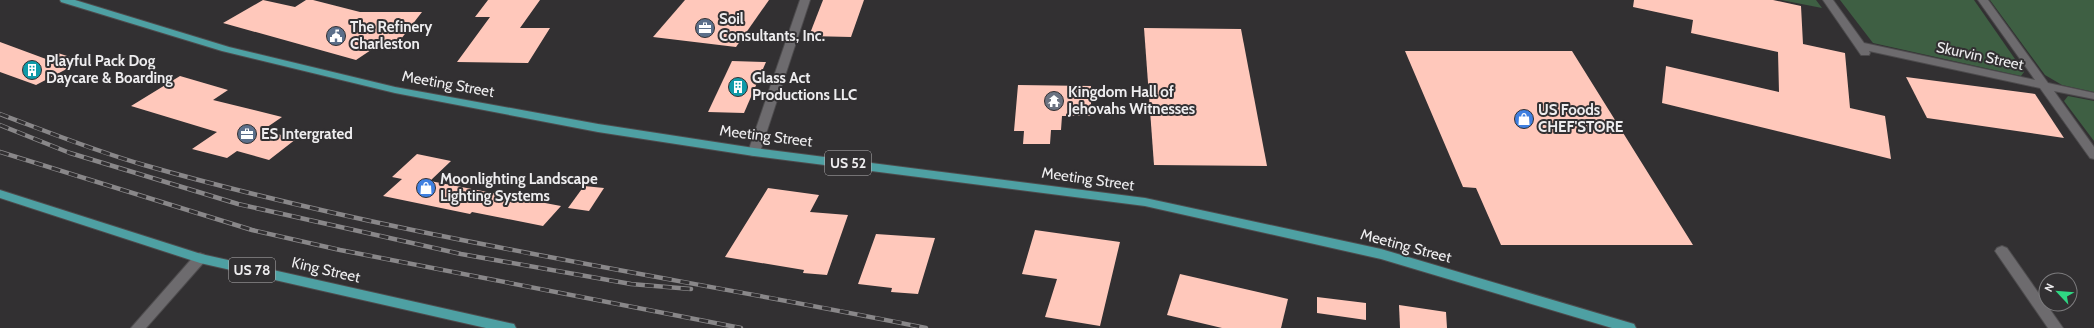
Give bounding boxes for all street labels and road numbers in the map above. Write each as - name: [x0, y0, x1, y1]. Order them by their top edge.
- street label: Skurvin Street: [1935, 38, 2025, 74]
- street label: Meeting Street: [400, 67, 496, 101]
- street label: Meeting Street: [719, 121, 813, 151]
- road number: US 52: [825, 151, 871, 175]
- street label: Meeting Street: [1041, 164, 1135, 194]
- street label: Meeting Street: [1359, 225, 1453, 267]
- street label: King Street: [290, 253, 362, 287]
- road number: US 78: [229, 258, 275, 282]

